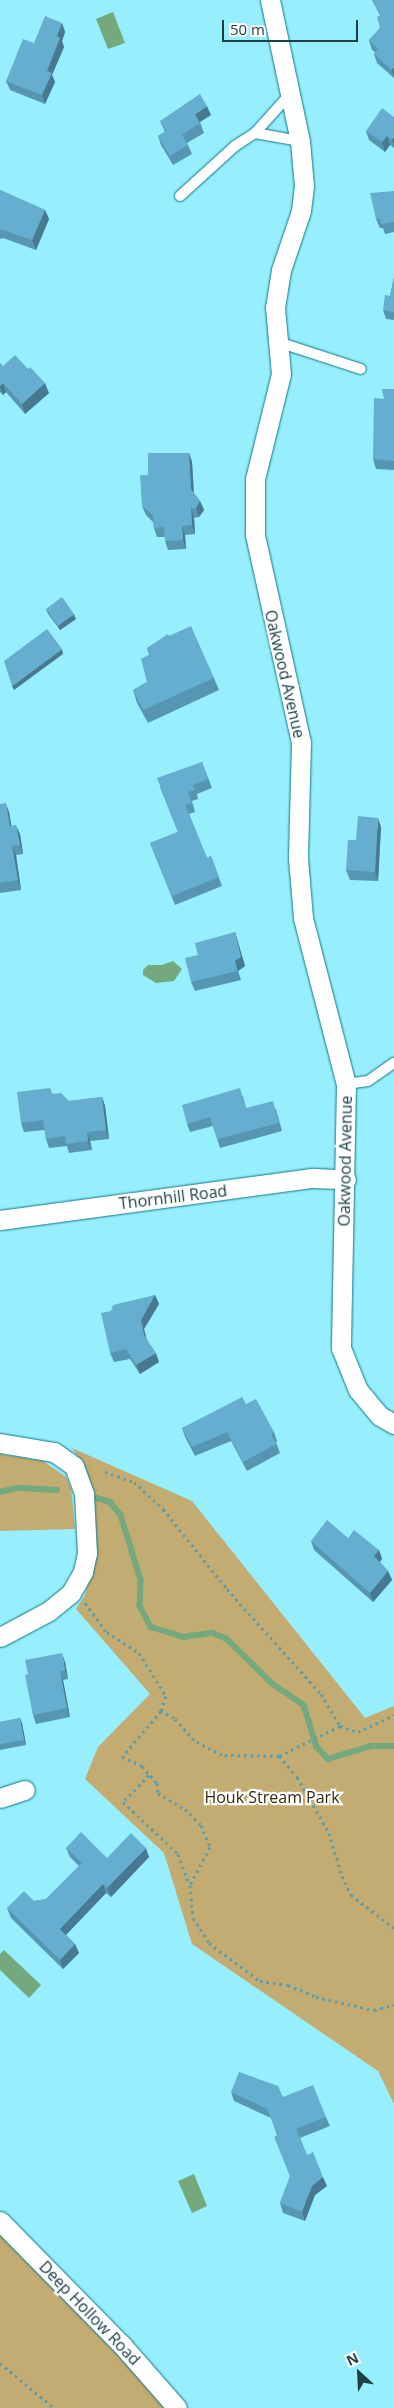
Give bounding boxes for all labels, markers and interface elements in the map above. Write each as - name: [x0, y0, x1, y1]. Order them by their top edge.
- scale bar: [224, 10, 360, 42]
- text: 50 m: [230, 19, 265, 39]
- street label: Oakwood Avenue: [261, 608, 309, 740]
- street label: Oakwood Avenue: [334, 1095, 356, 1227]
- street label: Thornhill Road: [118, 1181, 228, 1213]
- park label: Houk Stream Park: [204, 1787, 340, 1807]
- street label: Deep Hollow Road: [35, 2257, 145, 2369]
- north arrow: [334, 2348, 384, 2398]
- text: N: [343, 2348, 362, 2370]

